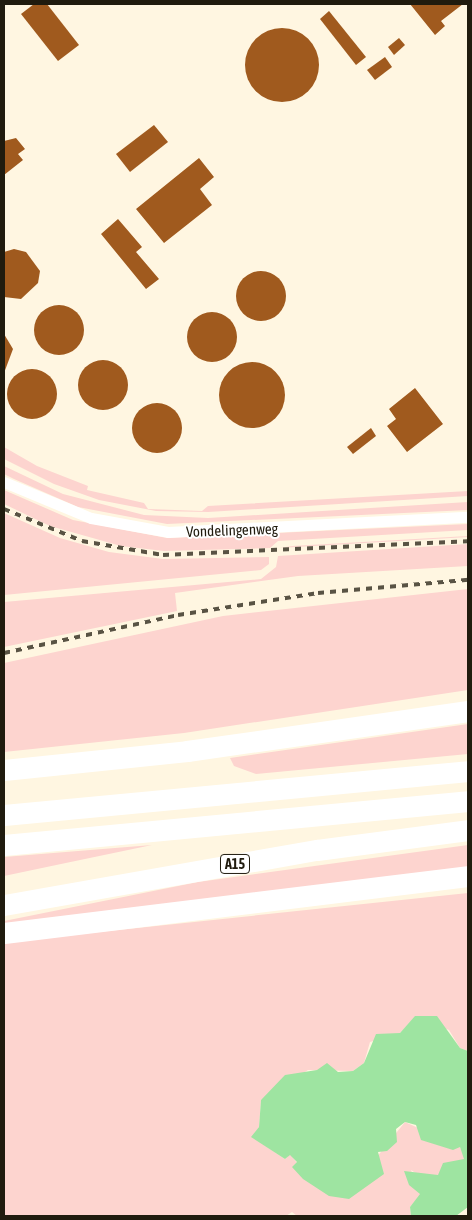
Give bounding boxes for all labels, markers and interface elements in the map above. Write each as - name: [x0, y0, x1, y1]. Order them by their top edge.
- street label: Vondelingenweg: [186, 519, 278, 541]
- road number: A15: [219, 852, 251, 876]

